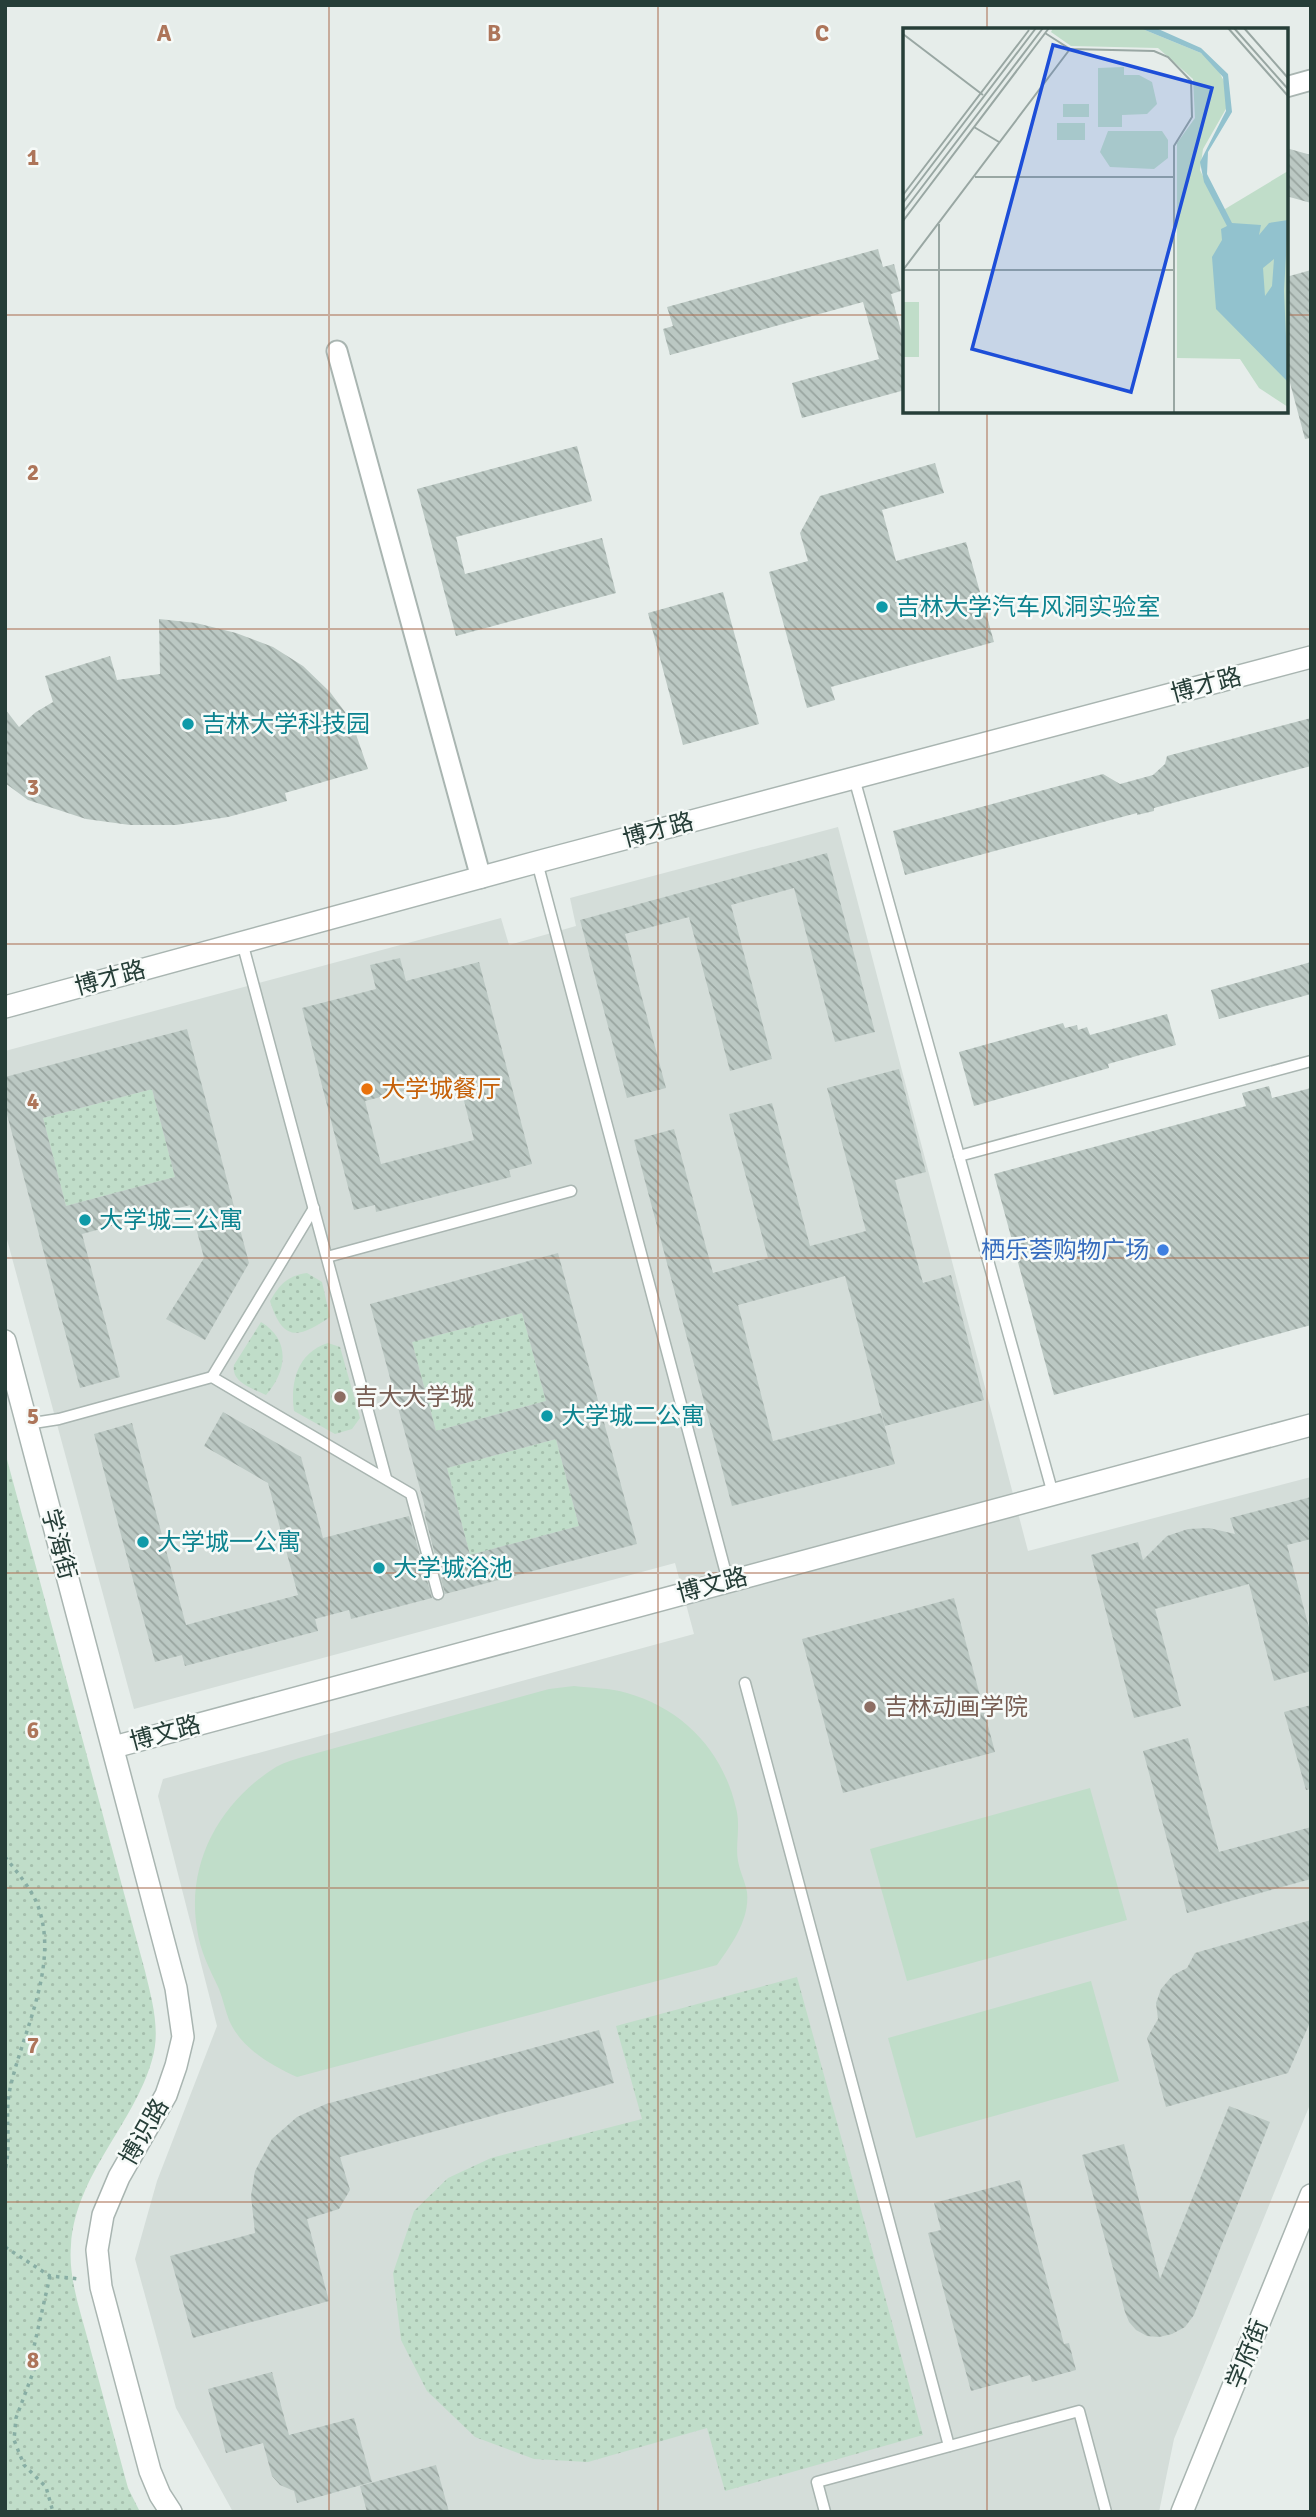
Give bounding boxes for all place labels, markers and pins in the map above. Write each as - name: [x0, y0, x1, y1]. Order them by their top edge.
- place label: 吉林大学汽车风洞实验室: [896, 592, 1160, 622]
- marker: 吉林大学汽车风洞实验室: [874, 599, 890, 615]
- place label: 吉林大学科技园: [202, 709, 370, 739]
- marker: 吉林大学科技园: [180, 716, 196, 732]
- place label: 大学城餐厅: [381, 1074, 501, 1104]
- marker: 大学城餐厅: [359, 1081, 375, 1097]
- place label: 大学城三公寓: [99, 1205, 243, 1235]
- marker: 大学城三公寓: [77, 1212, 93, 1228]
- place label: 栖乐荟购物广场: [981, 1235, 1149, 1265]
- marker: 栖乐荟购物广场: [1155, 1242, 1171, 1258]
- place label: 吉大大学城: [354, 1382, 474, 1412]
- marker: 吉大大学城: [332, 1389, 348, 1405]
- place label: 大学城二公寓: [561, 1401, 705, 1431]
- marker: 大学城二公寓: [539, 1408, 555, 1424]
- place label: 大学城一公寓: [157, 1527, 301, 1557]
- marker: 大学城一公寓: [135, 1534, 151, 1550]
- place label: 大学城浴池: [393, 1553, 513, 1583]
- marker: 大学城浴池: [371, 1560, 387, 1576]
- place label: 吉林动画学院: [884, 1692, 1028, 1722]
- marker: 吉林动画学院: [862, 1699, 878, 1715]

